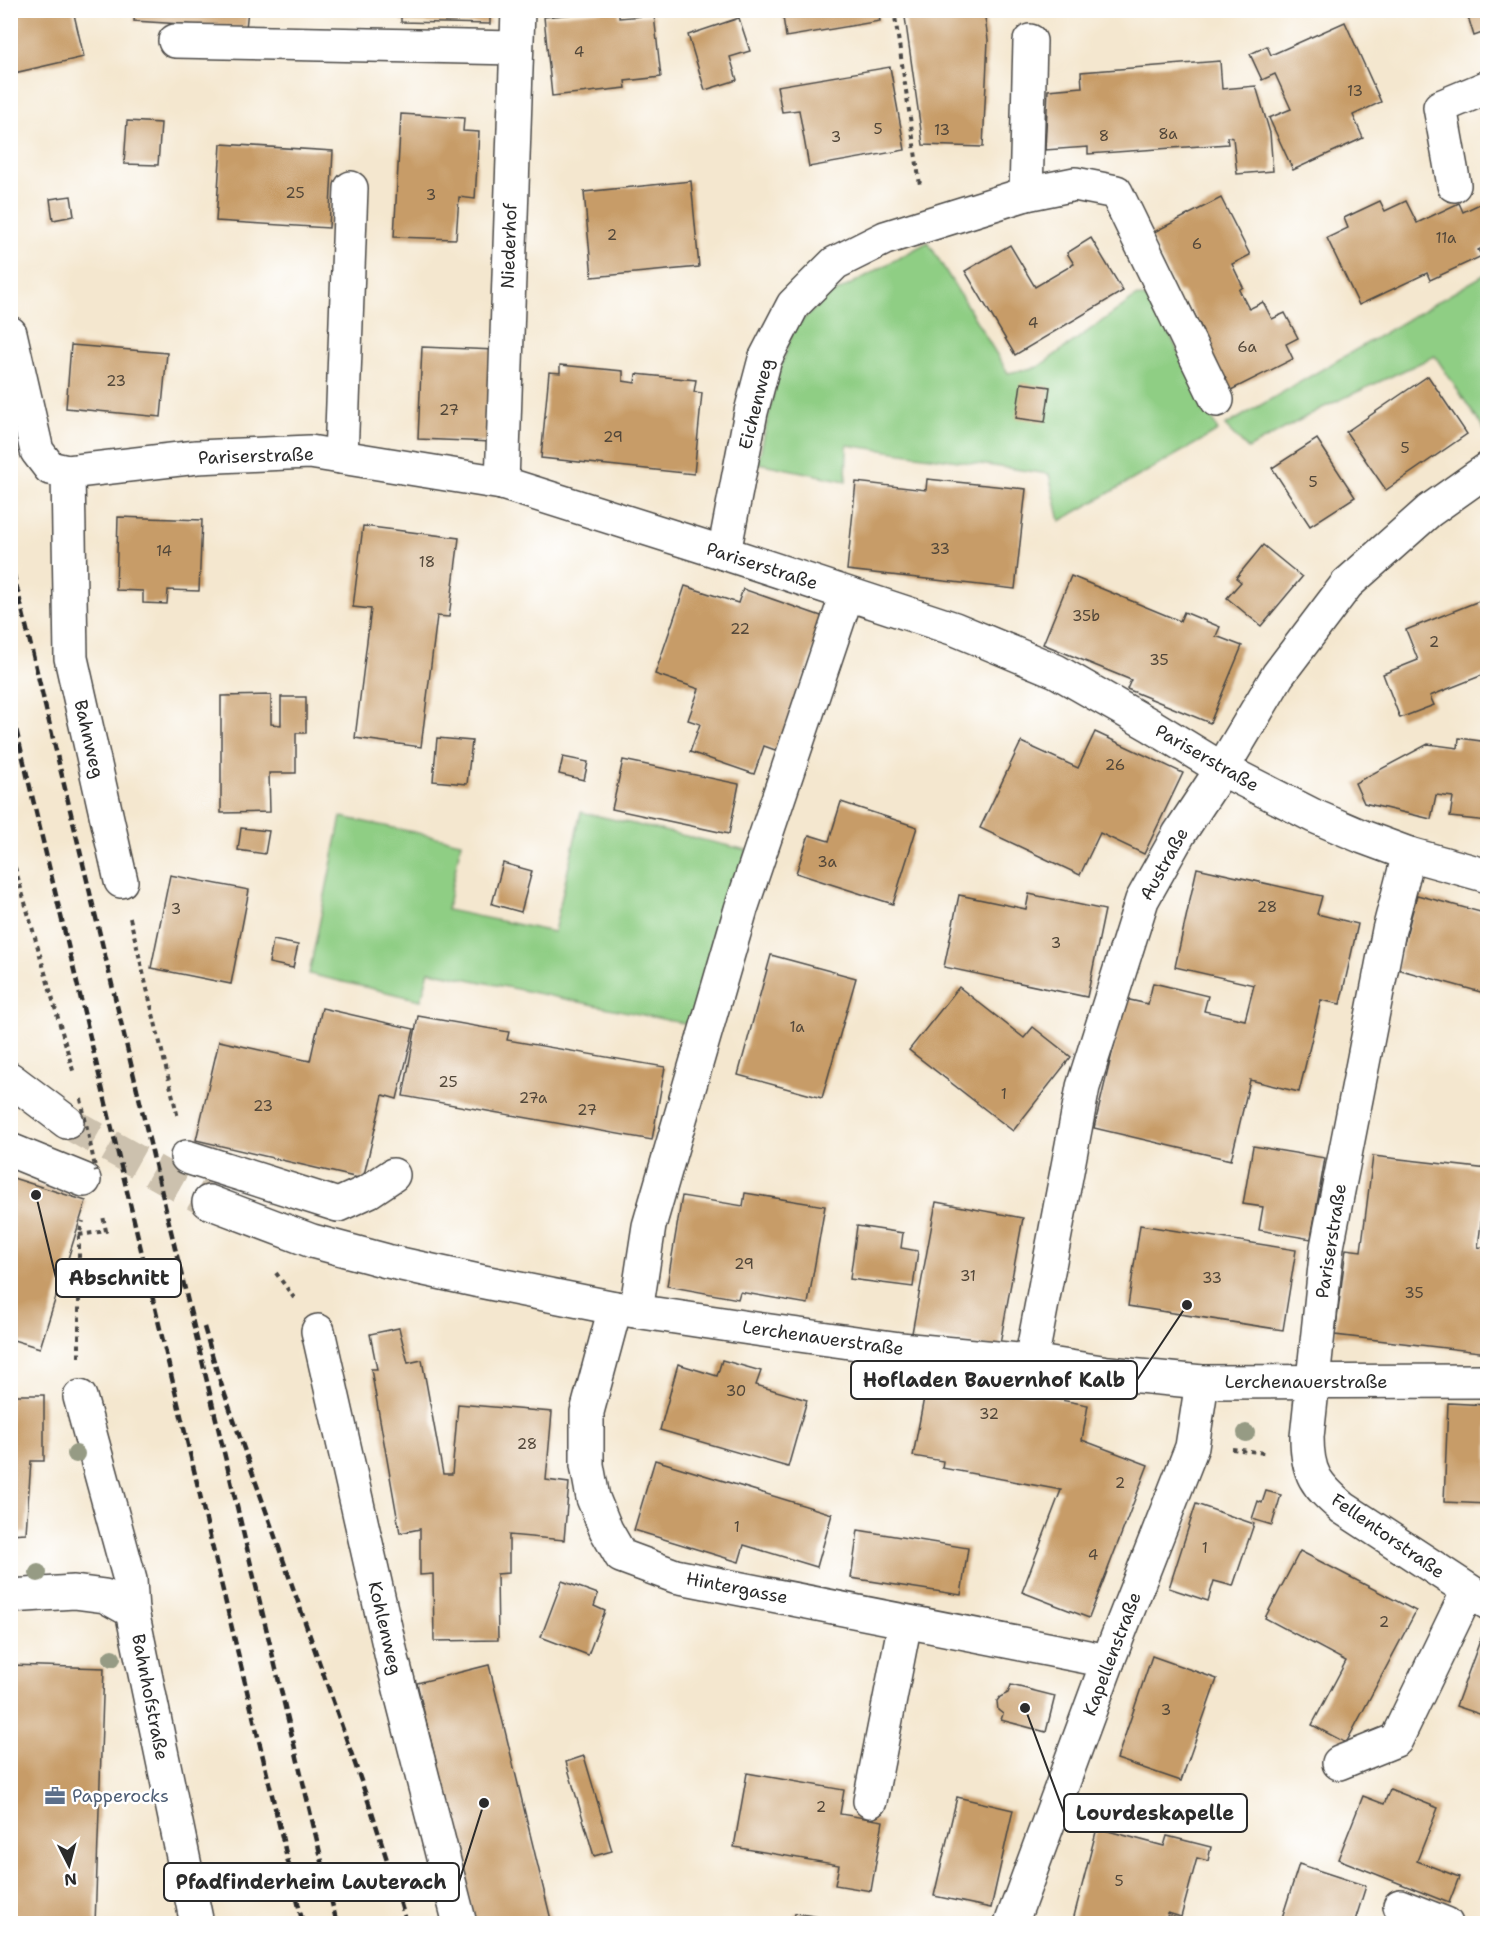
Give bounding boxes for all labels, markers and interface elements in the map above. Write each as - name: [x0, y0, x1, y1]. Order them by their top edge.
- house number: 4: [574, 42, 584, 62]
- house number: 13: [1347, 81, 1363, 101]
- house number: 5: [873, 119, 883, 139]
- house number: 13: [934, 120, 950, 140]
- house number: 8a: [1158, 124, 1178, 144]
- house number: 8: [1099, 126, 1109, 146]
- house number: 3: [831, 127, 841, 147]
- house number: 25: [285, 183, 305, 203]
- house number: 3: [426, 185, 436, 205]
- street label: Niederhof: [496, 202, 523, 289]
- house number: 2: [607, 225, 617, 245]
- house number: 11a: [1436, 228, 1457, 248]
- house number: 6: [1192, 234, 1202, 254]
- house number: 4: [1028, 313, 1038, 333]
- house number: 6a: [1237, 337, 1257, 357]
- street label: Eichenweg: [733, 356, 779, 452]
- house number: 23: [106, 371, 126, 391]
- house number: 27: [439, 400, 459, 420]
- house number: 29: [603, 427, 623, 447]
- house number: 5: [1400, 438, 1410, 458]
- street label: Pariserstraße: [198, 442, 314, 470]
- house number: 5: [1308, 472, 1318, 492]
- street label: Pariserstraße: [703, 537, 821, 595]
- house number: 33: [930, 539, 950, 559]
- house number: 14: [156, 541, 172, 561]
- house number: 18: [419, 552, 435, 572]
- house number: 35b: [1072, 606, 1100, 626]
- house number: 22: [730, 619, 750, 639]
- house number: 2: [1429, 632, 1439, 652]
- house number: 35: [1149, 650, 1169, 670]
- street label: Bahnweg: [68, 697, 110, 781]
- street label: Pariserstraße: [1151, 719, 1263, 797]
- house number: 26: [1105, 755, 1125, 775]
- street label: Austraße: [1134, 823, 1194, 905]
- house number: 3a: [817, 852, 837, 872]
- house number: 28: [1257, 897, 1277, 917]
- house number: 3: [171, 899, 181, 919]
- house number: 3: [1051, 933, 1061, 953]
- house number: 1a: [789, 1017, 805, 1037]
- house number: 25: [438, 1072, 458, 1092]
- house number: 1: [1001, 1084, 1007, 1104]
- house number: 27a: [519, 1088, 548, 1108]
- house number: 23: [253, 1096, 273, 1116]
- house number: 27: [577, 1100, 597, 1120]
- street label: Pariserstraße: [1310, 1182, 1352, 1300]
- house number: 29: [734, 1254, 754, 1274]
- callout: Abschnitt: [56, 1259, 181, 1297]
- text: Abschnitt: [69, 1265, 170, 1291]
- house number: 31: [960, 1266, 976, 1286]
- house number: 33: [1202, 1268, 1222, 1288]
- house number: 35: [1404, 1283, 1424, 1303]
- street label: Lerchenauerstraße: [741, 1315, 905, 1361]
- callout: Hofladen Bauernhof Kalb: [851, 1361, 1137, 1399]
- text: Hofladen Bauernhof Kalb: [863, 1367, 1125, 1393]
- street label: Lerchenauerstraße: [1224, 1370, 1388, 1394]
- house number: 30: [726, 1381, 746, 1401]
- house number: 32: [979, 1404, 999, 1424]
- house number: 28: [517, 1434, 537, 1454]
- house number: 2: [1115, 1473, 1125, 1493]
- street label: Fellentorstraße: [1327, 1488, 1449, 1584]
- house number: 1: [734, 1517, 740, 1537]
- house number: 1: [1202, 1538, 1208, 1558]
- house number: 4: [1088, 1545, 1098, 1565]
- street label: Hintergasse: [684, 1566, 790, 1610]
- street label: Kohlenweg: [363, 1579, 407, 1677]
- street label: Kapellenstraße: [1077, 1589, 1147, 1719]
- house number: 2: [1379, 1612, 1389, 1632]
- street label: Bahnhofstraße: [126, 1632, 174, 1762]
- house number: 3: [1161, 1700, 1171, 1720]
- office icon: Papperocks: [43, 1784, 67, 1808]
- place label: Papperocks: [72, 1784, 169, 1808]
- callout: Lourdeskapelle: [1064, 1794, 1247, 1832]
- house number: 2: [816, 1797, 826, 1817]
- text: Lourdeskapelle: [1076, 1800, 1234, 1826]
- north arrow: [39, 1835, 99, 1895]
- callout: Pfadfinderheim Lauterach: [164, 1863, 459, 1901]
- text: N: [63, 1868, 78, 1891]
- text: Pfadfinderheim Lauterach: [175, 1869, 447, 1895]
- house number: 5: [1114, 1871, 1124, 1891]

